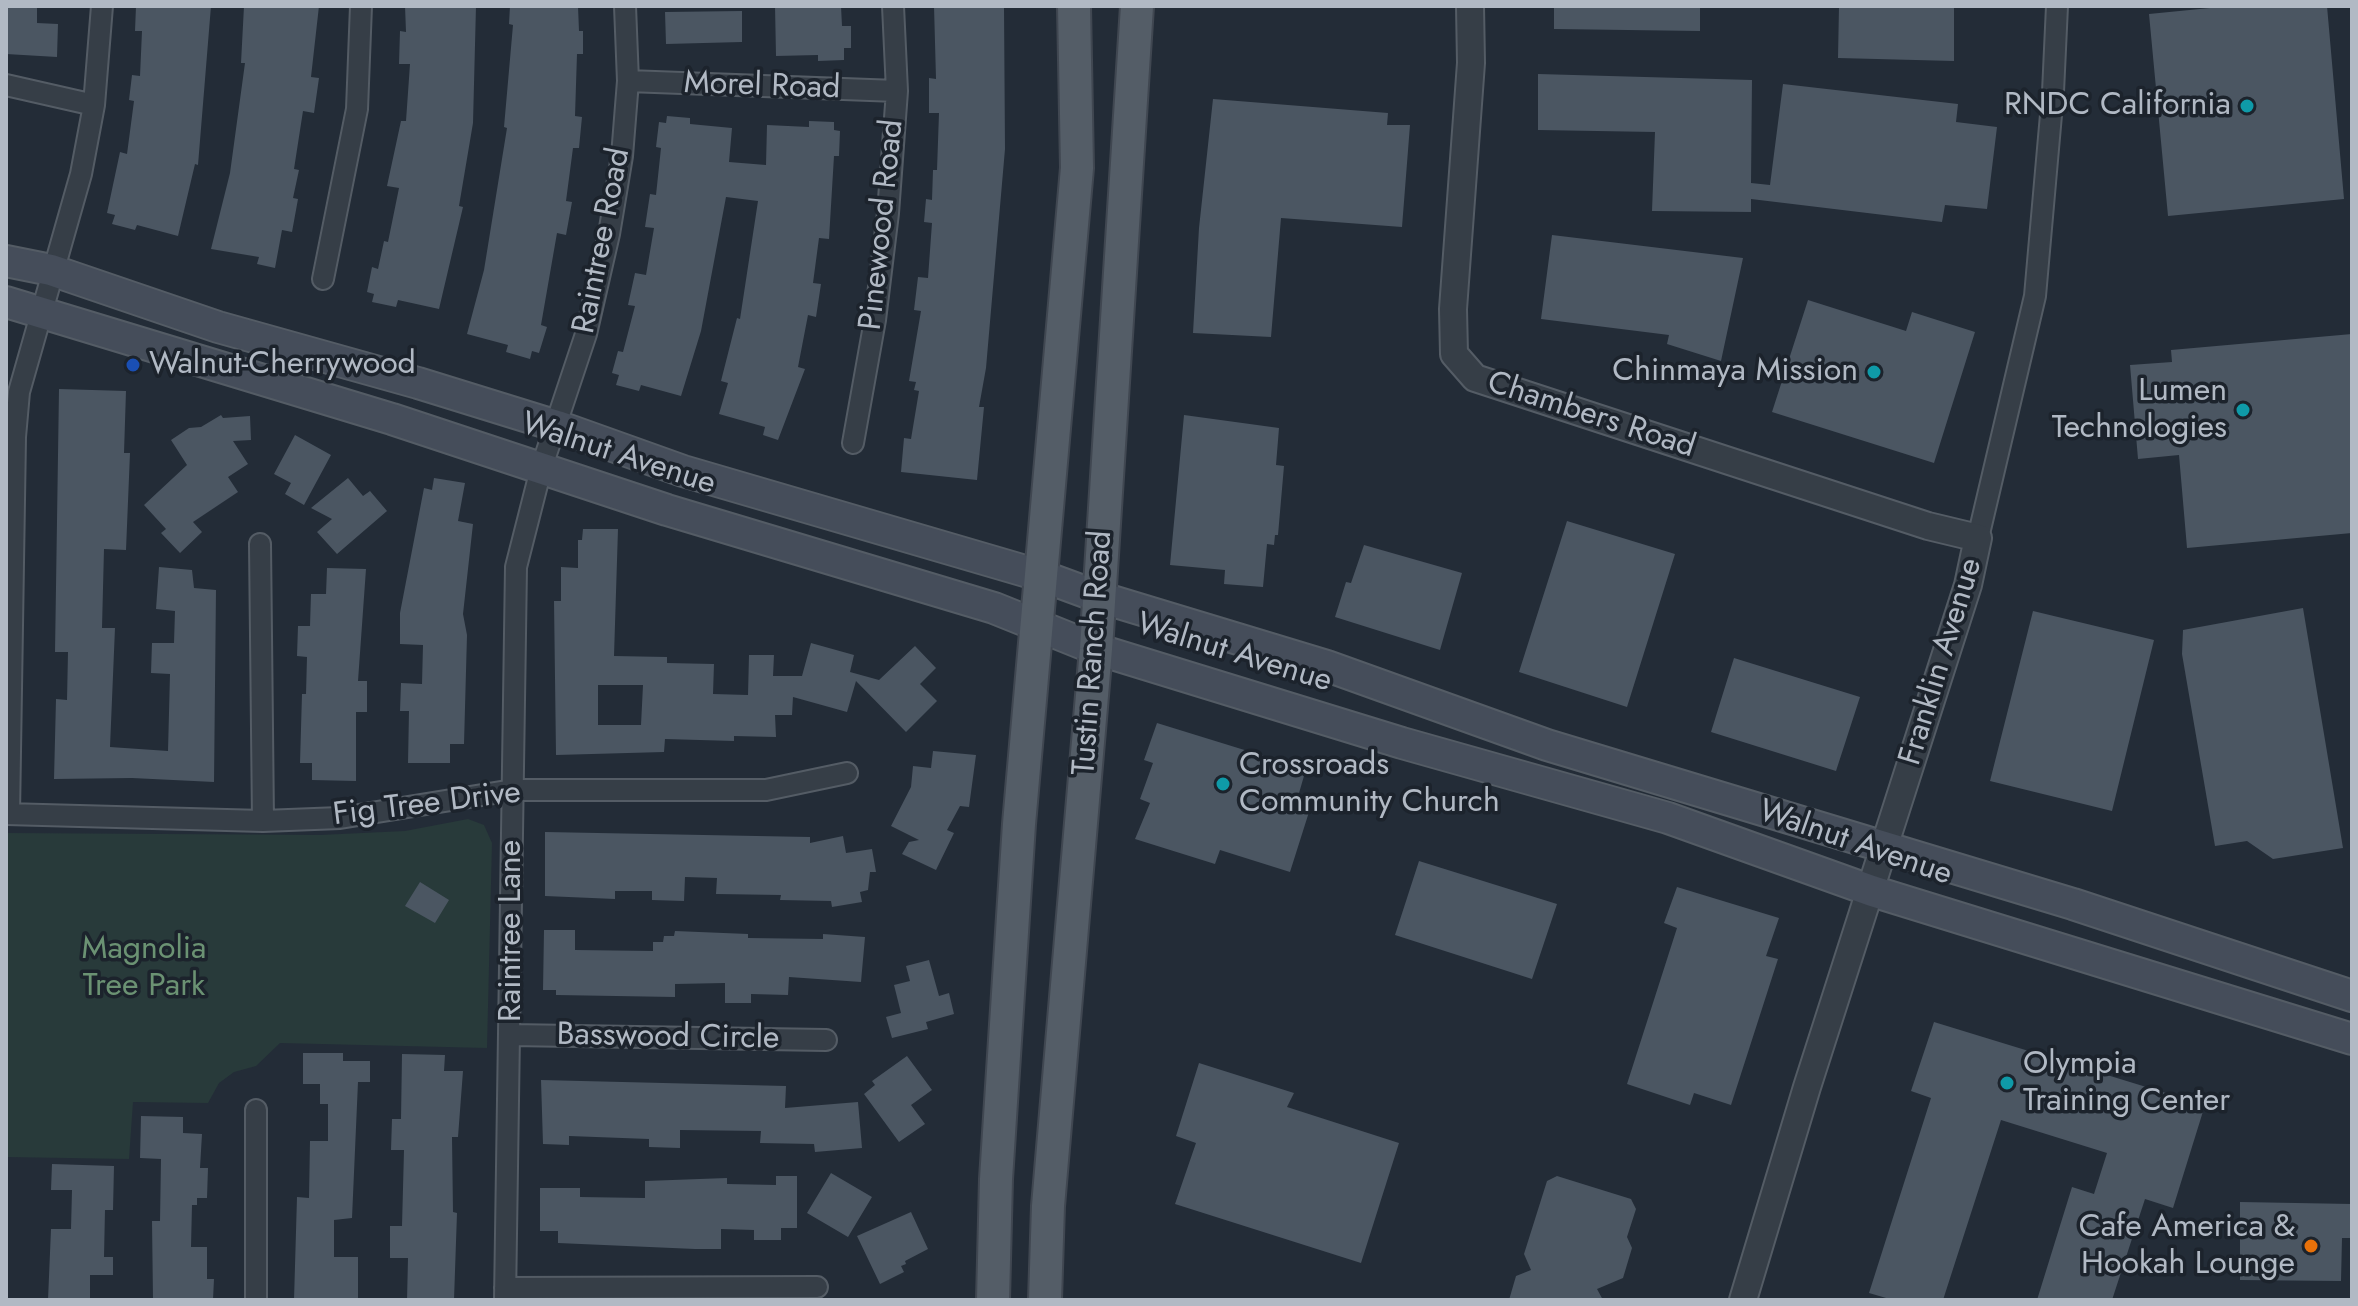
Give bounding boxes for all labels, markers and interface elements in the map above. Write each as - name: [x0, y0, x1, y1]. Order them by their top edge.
- street label: Morel Road: [683, 65, 841, 109]
- place label: RNDC California: [2004, 87, 2231, 125]
- marker: RNDC California: [2238, 97, 2256, 115]
- street label: Pinewood Road: [853, 118, 913, 332]
- street label: Raintree Road: [566, 145, 640, 337]
- place label: Walnut-Cherrywood: [149, 346, 416, 384]
- place label: Chinmaya Mission: [1612, 353, 1858, 391]
- marker: Walnut-Cherrywood: [124, 356, 142, 374]
- marker: Chinmaya Mission: [1865, 363, 1883, 381]
- street label: Chambers Road: [1482, 364, 1700, 468]
- place label: Lumen Technologies: [2052, 373, 2227, 448]
- marker: Lumen Technologies: [2234, 401, 2252, 419]
- street label: Walnut Avenue: [516, 406, 720, 504]
- street label: Tustin Ranch Road: [1066, 529, 1122, 777]
- street label: Franklin Avenue: [1892, 554, 1992, 770]
- street label: Walnut Avenue: [1132, 606, 1336, 702]
- place label: Crossroads Community Church: [1239, 747, 1500, 822]
- street label: Fig Tree Drive: [331, 774, 523, 836]
- marker: Crossroads Community Church: [1214, 775, 1232, 793]
- street label: Walnut Avenue: [1753, 793, 1957, 895]
- street label: Raintree Lane: [493, 840, 531, 1022]
- park label: Magnolia Tree Park: [82, 931, 206, 1006]
- street label: Basswood Circle: [556, 1017, 780, 1059]
- place label: Olympia Training Center: [2023, 1046, 2230, 1121]
- marker: Olympia Training Center: [1998, 1074, 2016, 1092]
- place label: Cafe America & Hookah Lounge: [2079, 1209, 2295, 1284]
- marker: Cafe America & Hookah Lounge: [2302, 1237, 2320, 1255]

